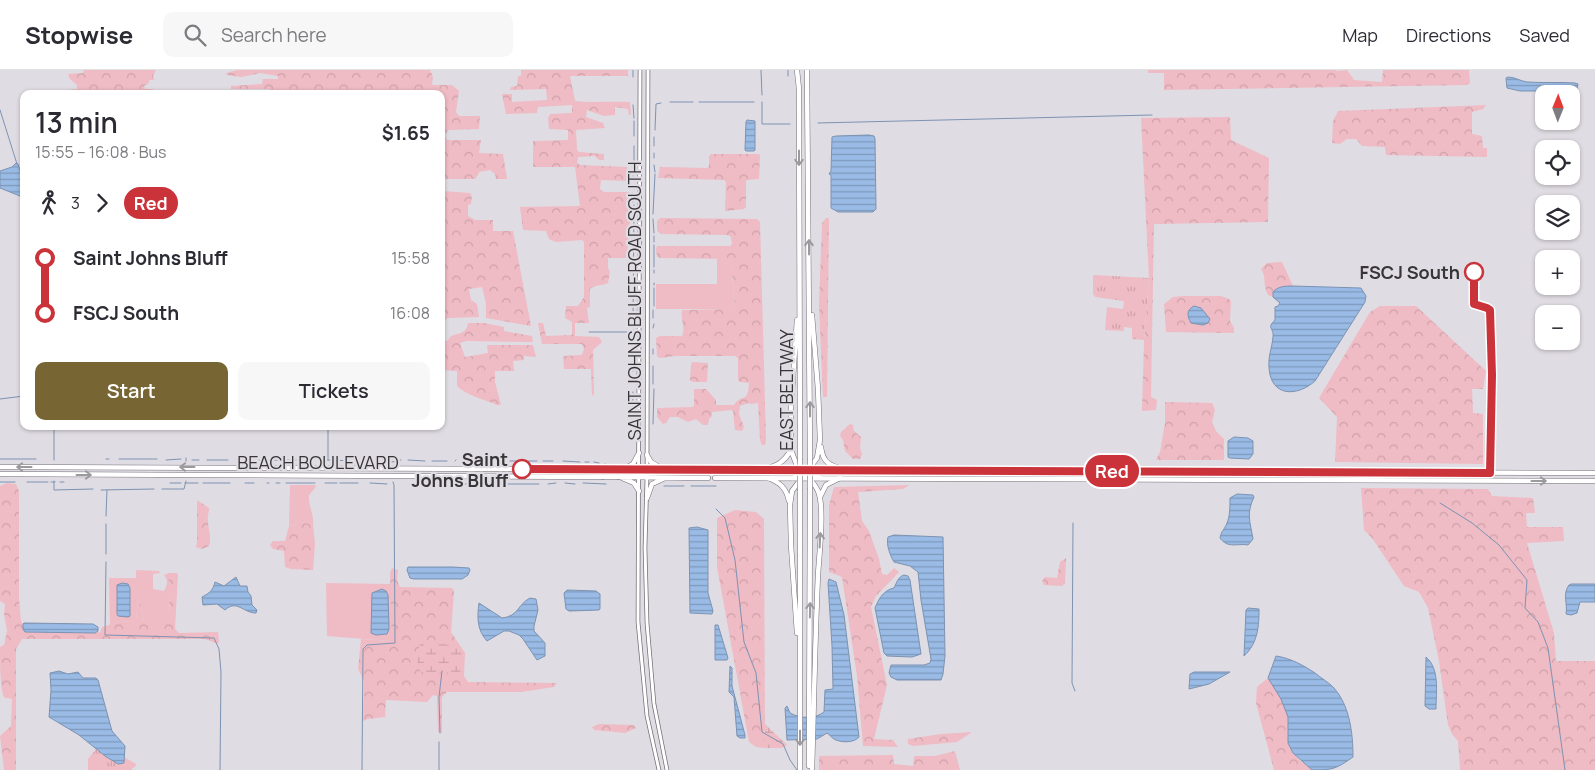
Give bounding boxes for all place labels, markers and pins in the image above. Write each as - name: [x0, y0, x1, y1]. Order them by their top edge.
- place label: FSCJ South: [1360, 260, 1460, 284]
- marker: FSCJ South: [1464, 262, 1484, 282]
- place label: Saint Johns Bluff: [411, 447, 508, 492]
- marker: Saint Johns Bluff: [512, 459, 532, 479]

